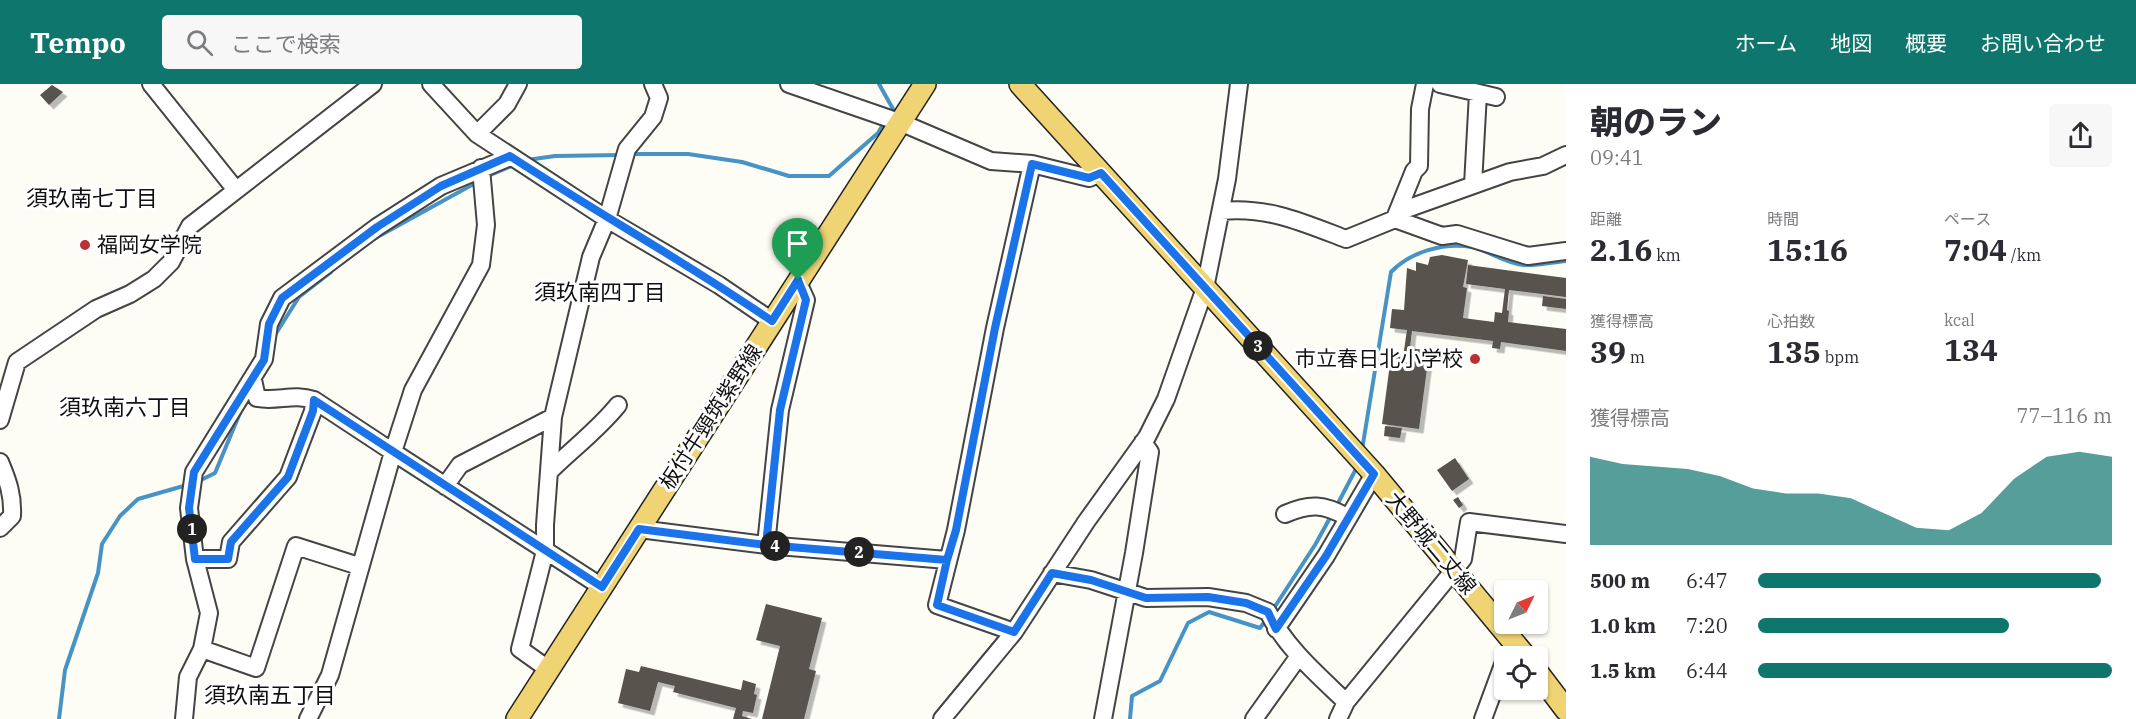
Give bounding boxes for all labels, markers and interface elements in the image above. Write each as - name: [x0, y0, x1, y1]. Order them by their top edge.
- search box: [162, 15, 582, 69]
- text: Tempo: [30, 24, 126, 61]
- icon: search: [183, 26, 216, 59]
- text: ここで検索: [231, 29, 341, 58]
- text: ホーム: [1735, 29, 1797, 57]
- text: 地図: [1830, 29, 1872, 57]
- text: 概要: [1905, 29, 1947, 57]
- text: お問い合わせ: [1980, 29, 2106, 57]
- text: 朝のラン: [1590, 100, 1722, 143]
- button: share: [2049, 104, 2112, 167]
- text: 09:41: [1590, 144, 1644, 171]
- district label: 須玖南七丁目: [26, 183, 158, 212]
- text: 距離: [1590, 209, 1622, 229]
- text: 時間: [1767, 209, 1799, 229]
- text: ペース: [1944, 209, 1991, 229]
- pin: [772, 218, 823, 280]
- icon: arrive: [781, 227, 814, 260]
- place label: 福岡女学院: [97, 230, 202, 258]
- text: 2.16: [1590, 230, 1652, 269]
- text: 15:16: [1767, 230, 1848, 269]
- text: 7:04: [1944, 230, 2007, 269]
- marker: 福岡女学院: [78, 238, 92, 252]
- text: km: [1652, 245, 1681, 265]
- text: /km: [2007, 245, 2041, 265]
- district label: 須玖南四丁目: [534, 277, 666, 306]
- text: kcal: [1944, 310, 1975, 330]
- text: 獲得標高: [1590, 311, 1654, 331]
- text: 心拍数: [1767, 311, 1815, 331]
- text: 134: [1944, 330, 1998, 369]
- pin: 3: [1243, 331, 1273, 361]
- text: 39: [1590, 332, 1626, 371]
- text: 135: [1767, 332, 1821, 371]
- text: 3: [1253, 336, 1263, 356]
- street label: 板付牛頸筑紫野線: [653, 338, 768, 495]
- place label: 市立春日北小学校: [1295, 344, 1463, 372]
- text: m: [1626, 347, 1645, 367]
- text: bpm: [1821, 347, 1859, 367]
- marker: 市立春日北小学校: [1468, 352, 1482, 366]
- district label: 須玖南六丁目: [59, 392, 191, 421]
- text: 77–116 m: [2017, 402, 2112, 429]
- text: 獲得標高: [1590, 404, 1670, 431]
- street label: 大野城二丈線: [1381, 485, 1483, 600]
- pin: 1: [177, 514, 207, 544]
- text: 1: [187, 519, 197, 539]
- pin: 4: [760, 531, 790, 561]
- text: 4: [770, 536, 780, 556]
- pin: 2: [844, 537, 874, 567]
- text: 2: [854, 542, 864, 562]
- text: 500 m: [1590, 567, 1650, 594]
- text: 6:47: [1686, 567, 1728, 594]
- north arrow: [1494, 580, 1548, 634]
- map controls: [1494, 580, 1548, 700]
- text: 1.0 km: [1590, 612, 1656, 639]
- text: 7:20: [1686, 612, 1728, 639]
- button: locate: [1494, 646, 1548, 700]
- text: 1.5 km: [1590, 657, 1656, 684]
- text: 6:44: [1686, 657, 1728, 684]
- district label: 須玖南五丁目: [204, 680, 336, 709]

